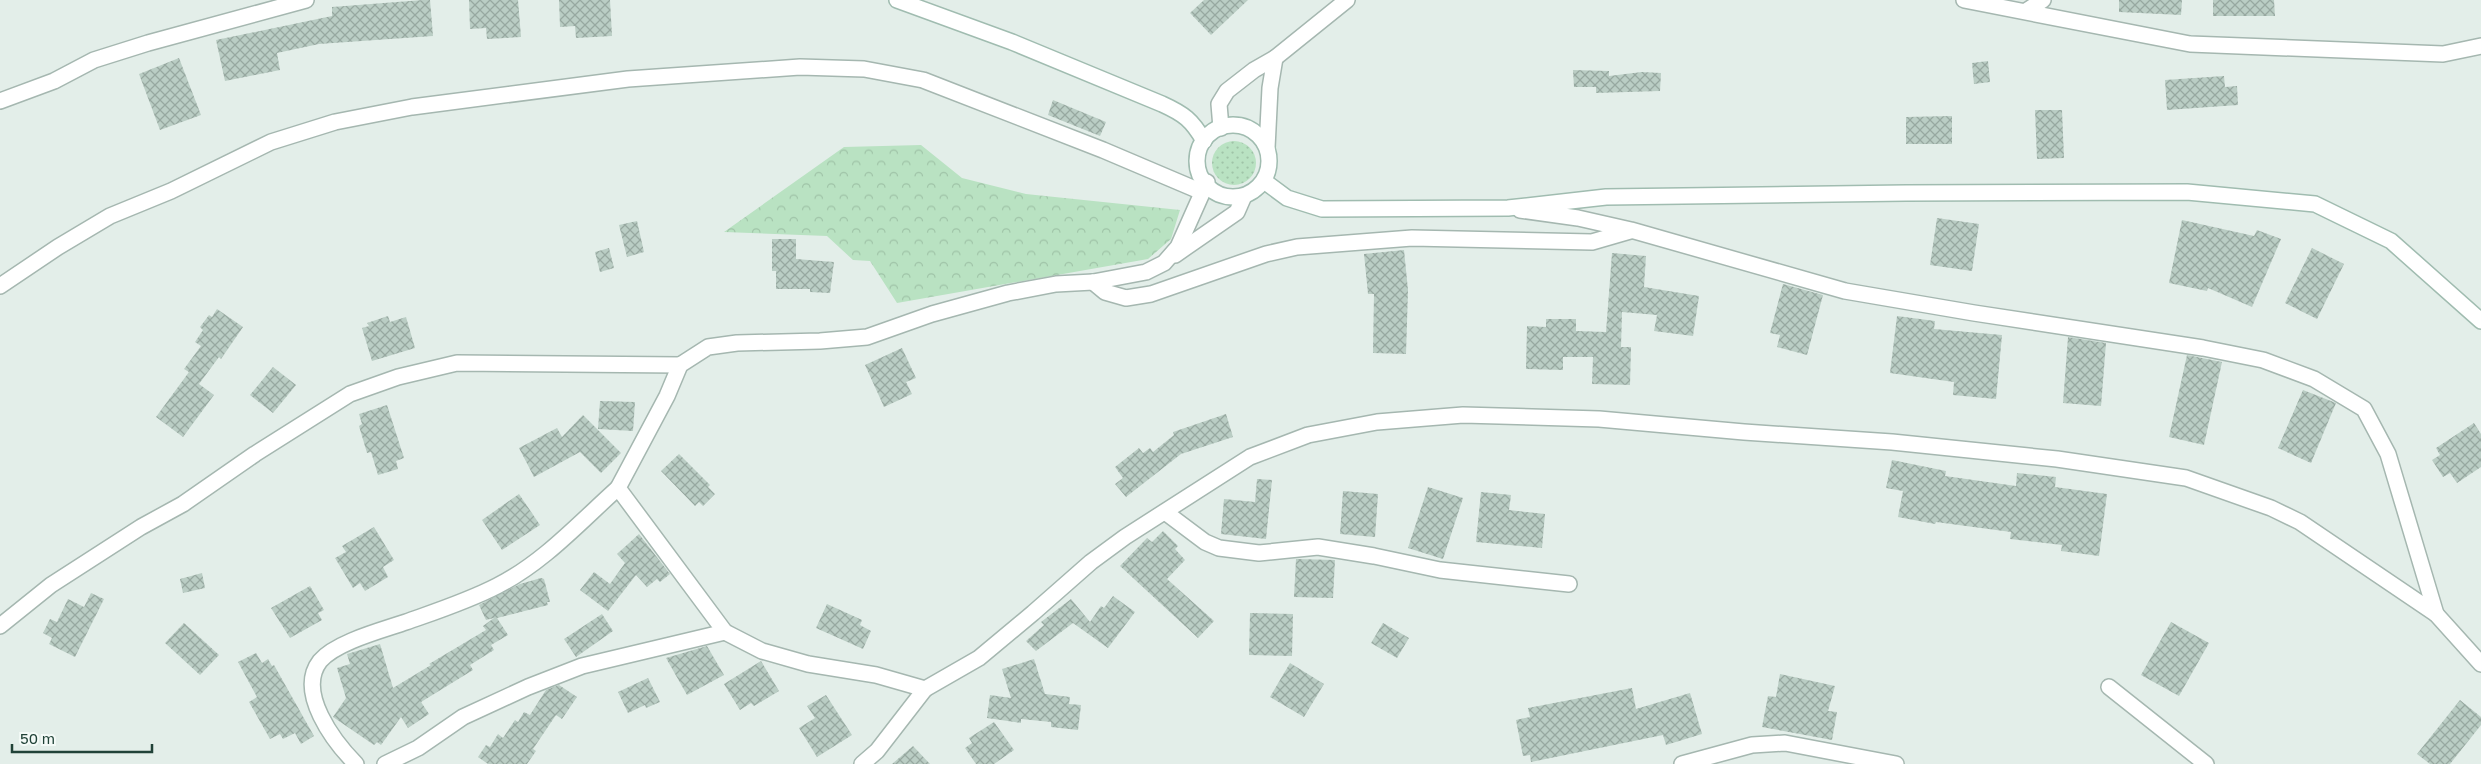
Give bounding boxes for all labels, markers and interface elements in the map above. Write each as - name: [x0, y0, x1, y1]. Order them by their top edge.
- scale bar: [12, 722, 152, 754]
- text: 50 m: [20, 729, 55, 747]

